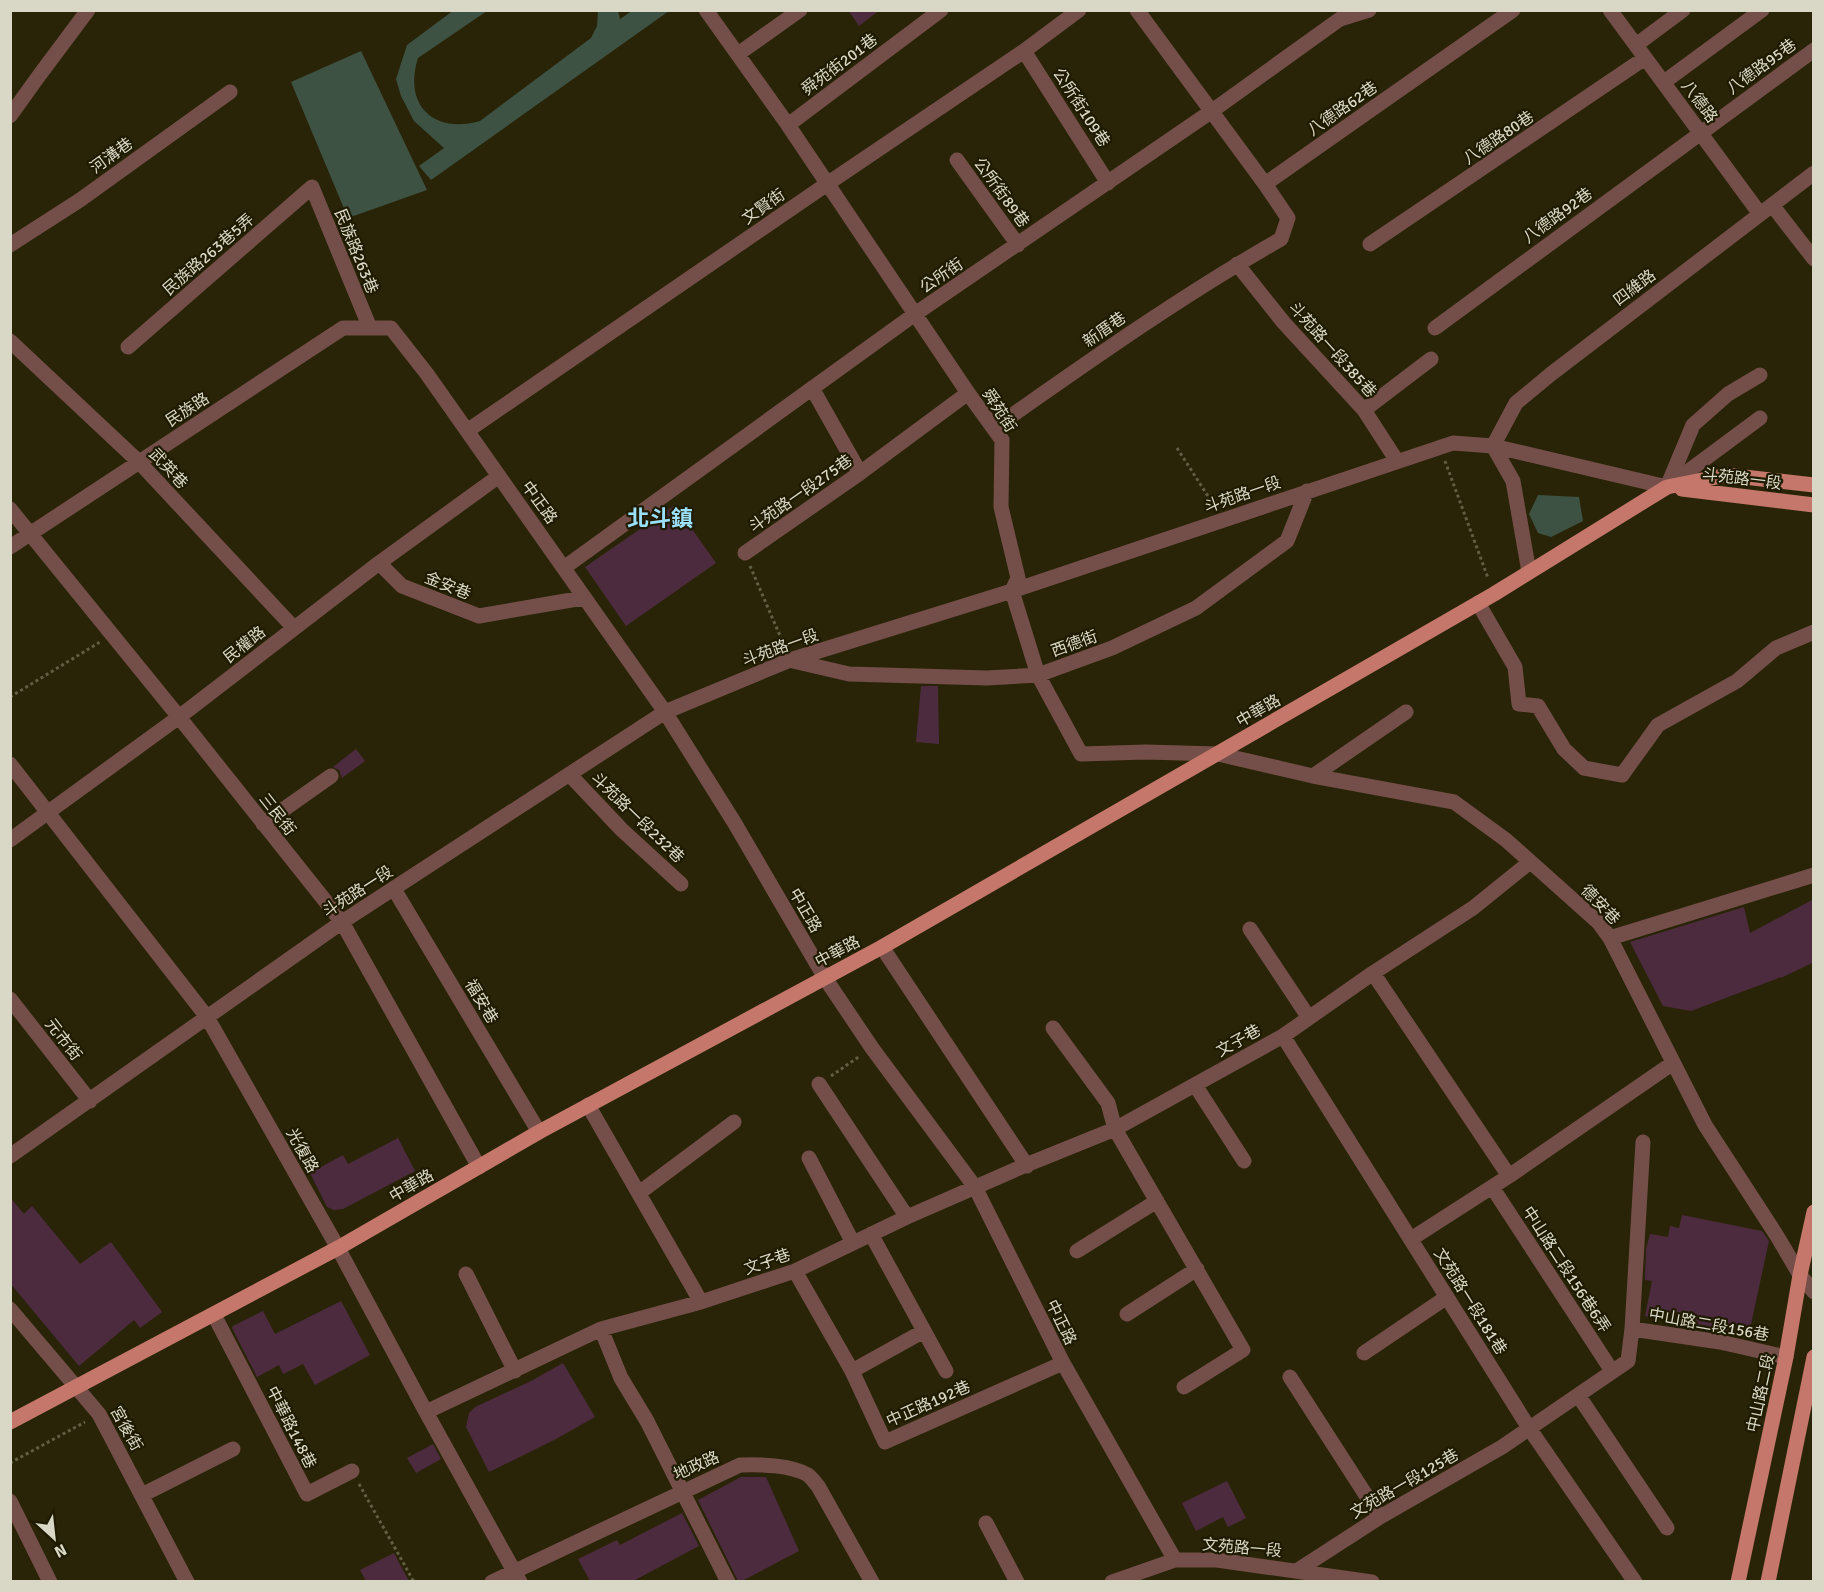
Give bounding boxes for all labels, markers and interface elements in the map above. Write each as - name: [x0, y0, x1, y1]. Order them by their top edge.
- street label: 舜苑街201巷: [798, 30, 882, 100]
- street label: 八德路95巷: [1723, 35, 1800, 99]
- street label: 公所街109巷: [1048, 64, 1114, 151]
- street label: 八德路: [1677, 76, 1722, 127]
- street label: 八德路62巷: [1304, 77, 1382, 140]
- street label: 八德路80巷: [1459, 107, 1538, 169]
- street label: 河溝巷: [86, 134, 137, 178]
- street label: 公所街89巷: [969, 154, 1033, 231]
- street label: 八德路92巷: [1519, 184, 1596, 248]
- street label: 文賢街: [738, 185, 789, 229]
- street label: 民族路263巷: [330, 206, 382, 297]
- street label: 民族路263巷5弄: [159, 210, 258, 300]
- street label: 公所街: [916, 254, 967, 298]
- street label: 四維路: [1609, 265, 1660, 310]
- street label: 斗苑路一段385巷: [1284, 298, 1380, 402]
- street label: 新厝巷: [1079, 308, 1130, 352]
- street label: 舜苑街: [978, 385, 1021, 436]
- street label: 民族路: [162, 388, 213, 431]
- street label: 武英巷: [145, 444, 192, 493]
- street label: 斗苑路一段275巷: [745, 451, 856, 537]
- street label: 斗苑路一段: [1701, 464, 1783, 494]
- street label: 斗苑路一段: [1201, 472, 1283, 517]
- street label: 中正路: [517, 477, 561, 528]
- district label: 北斗鎮: [627, 505, 693, 532]
- street label: 金安巷: [422, 568, 474, 604]
- street label: 民權路: [220, 622, 270, 667]
- street label: 斗苑路一段: [739, 625, 821, 671]
- street label: 西德街: [1048, 626, 1100, 662]
- street label: 中華路: [1233, 690, 1284, 732]
- street label: 斗苑路一段232巷: [587, 768, 688, 867]
- street label: 三民街: [255, 790, 300, 840]
- street label: 斗苑路一段: [319, 862, 397, 922]
- street label: 德安巷: [1576, 880, 1624, 929]
- street label: 中正路: [784, 885, 826, 936]
- street label: 中華路: [812, 932, 863, 972]
- street label: 福安巷: [460, 976, 502, 1027]
- street label: 元市街: [41, 1015, 86, 1065]
- street label: 文子巷: [1213, 1020, 1264, 1061]
- street label: 光復路: [282, 1125, 323, 1176]
- street label: 中華路: [386, 1165, 437, 1207]
- street label: 中山路二段156巷6弄: [1518, 1203, 1614, 1336]
- street label: 文子巷: [741, 1245, 793, 1279]
- street label: 文苑路一段181巷: [1429, 1245, 1511, 1359]
- street label: 中正路: [1042, 1296, 1081, 1348]
- street label: 中山路二段156巷: [1647, 1305, 1771, 1345]
- street label: 中山路二段: [1743, 1352, 1779, 1434]
- street label: 中正路192巷: [883, 1376, 974, 1431]
- street label: 中華路148巷: [262, 1383, 320, 1472]
- street label: 宮後街: [106, 1403, 147, 1454]
- street label: 文苑路一段125巷: [1347, 1445, 1462, 1523]
- street label: 地政路: [670, 1447, 722, 1485]
- north arrow: [24, 1508, 84, 1568]
- street label: 文苑路一段: [1201, 1535, 1283, 1561]
- text: N: [51, 1539, 70, 1562]

